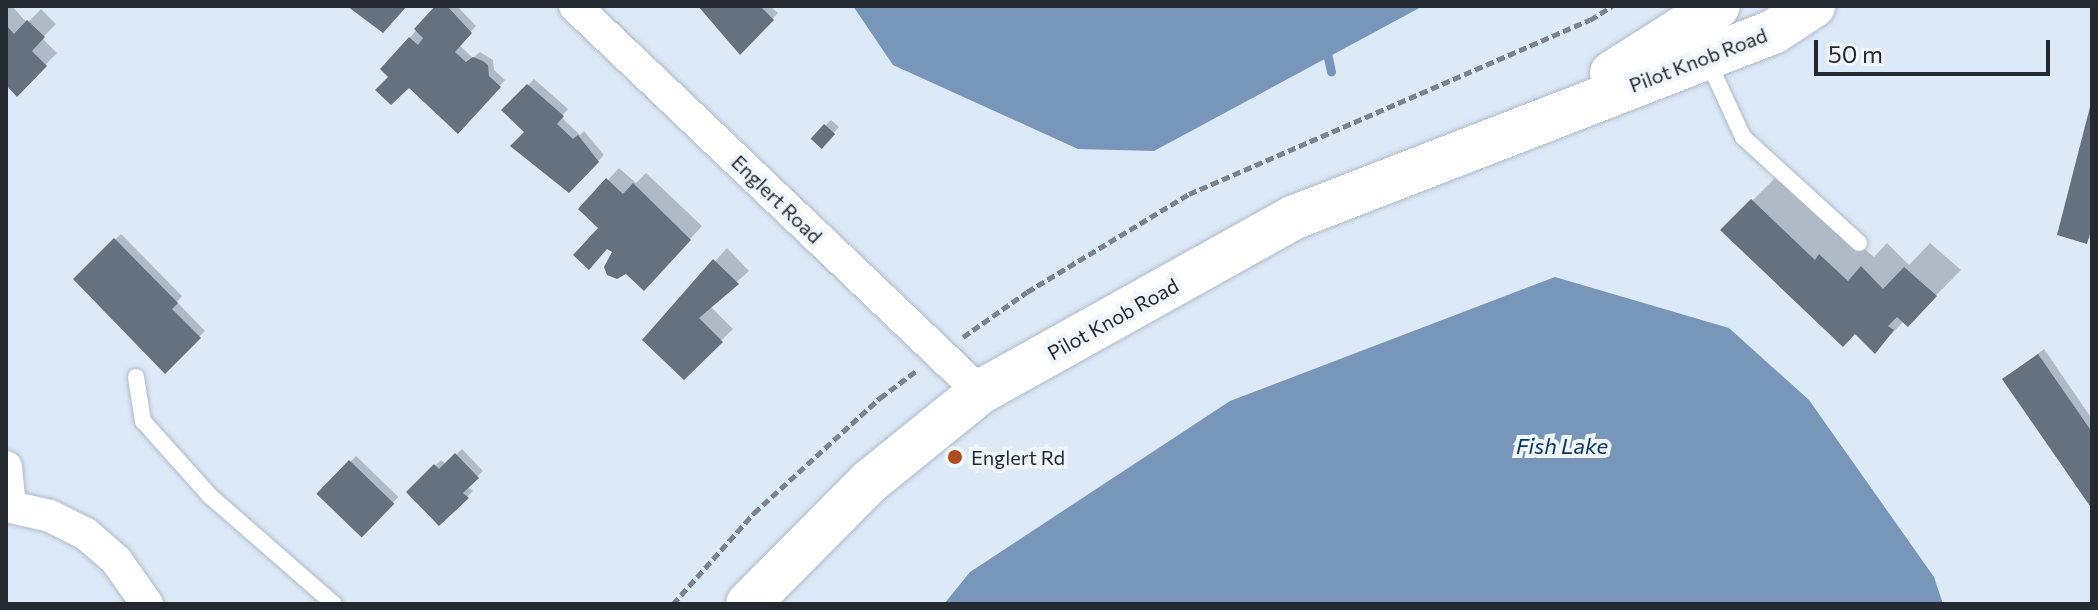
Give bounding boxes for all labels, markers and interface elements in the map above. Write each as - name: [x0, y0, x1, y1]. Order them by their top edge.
- street label: Pilot Knob Road: [1626, 23, 1770, 97]
- scale bar: [1818, 24, 2054, 74]
- text: 50 m: [1828, 39, 1883, 68]
- street label: Englert Road: [727, 150, 827, 248]
- street label: Pilot Knob Road: [1043, 273, 1183, 365]
- water label: Fish Lake: [1516, 433, 1608, 459]
- place label: Englert Rd: [971, 445, 1065, 469]
- marker: Englert Rd: [946, 448, 964, 466]

